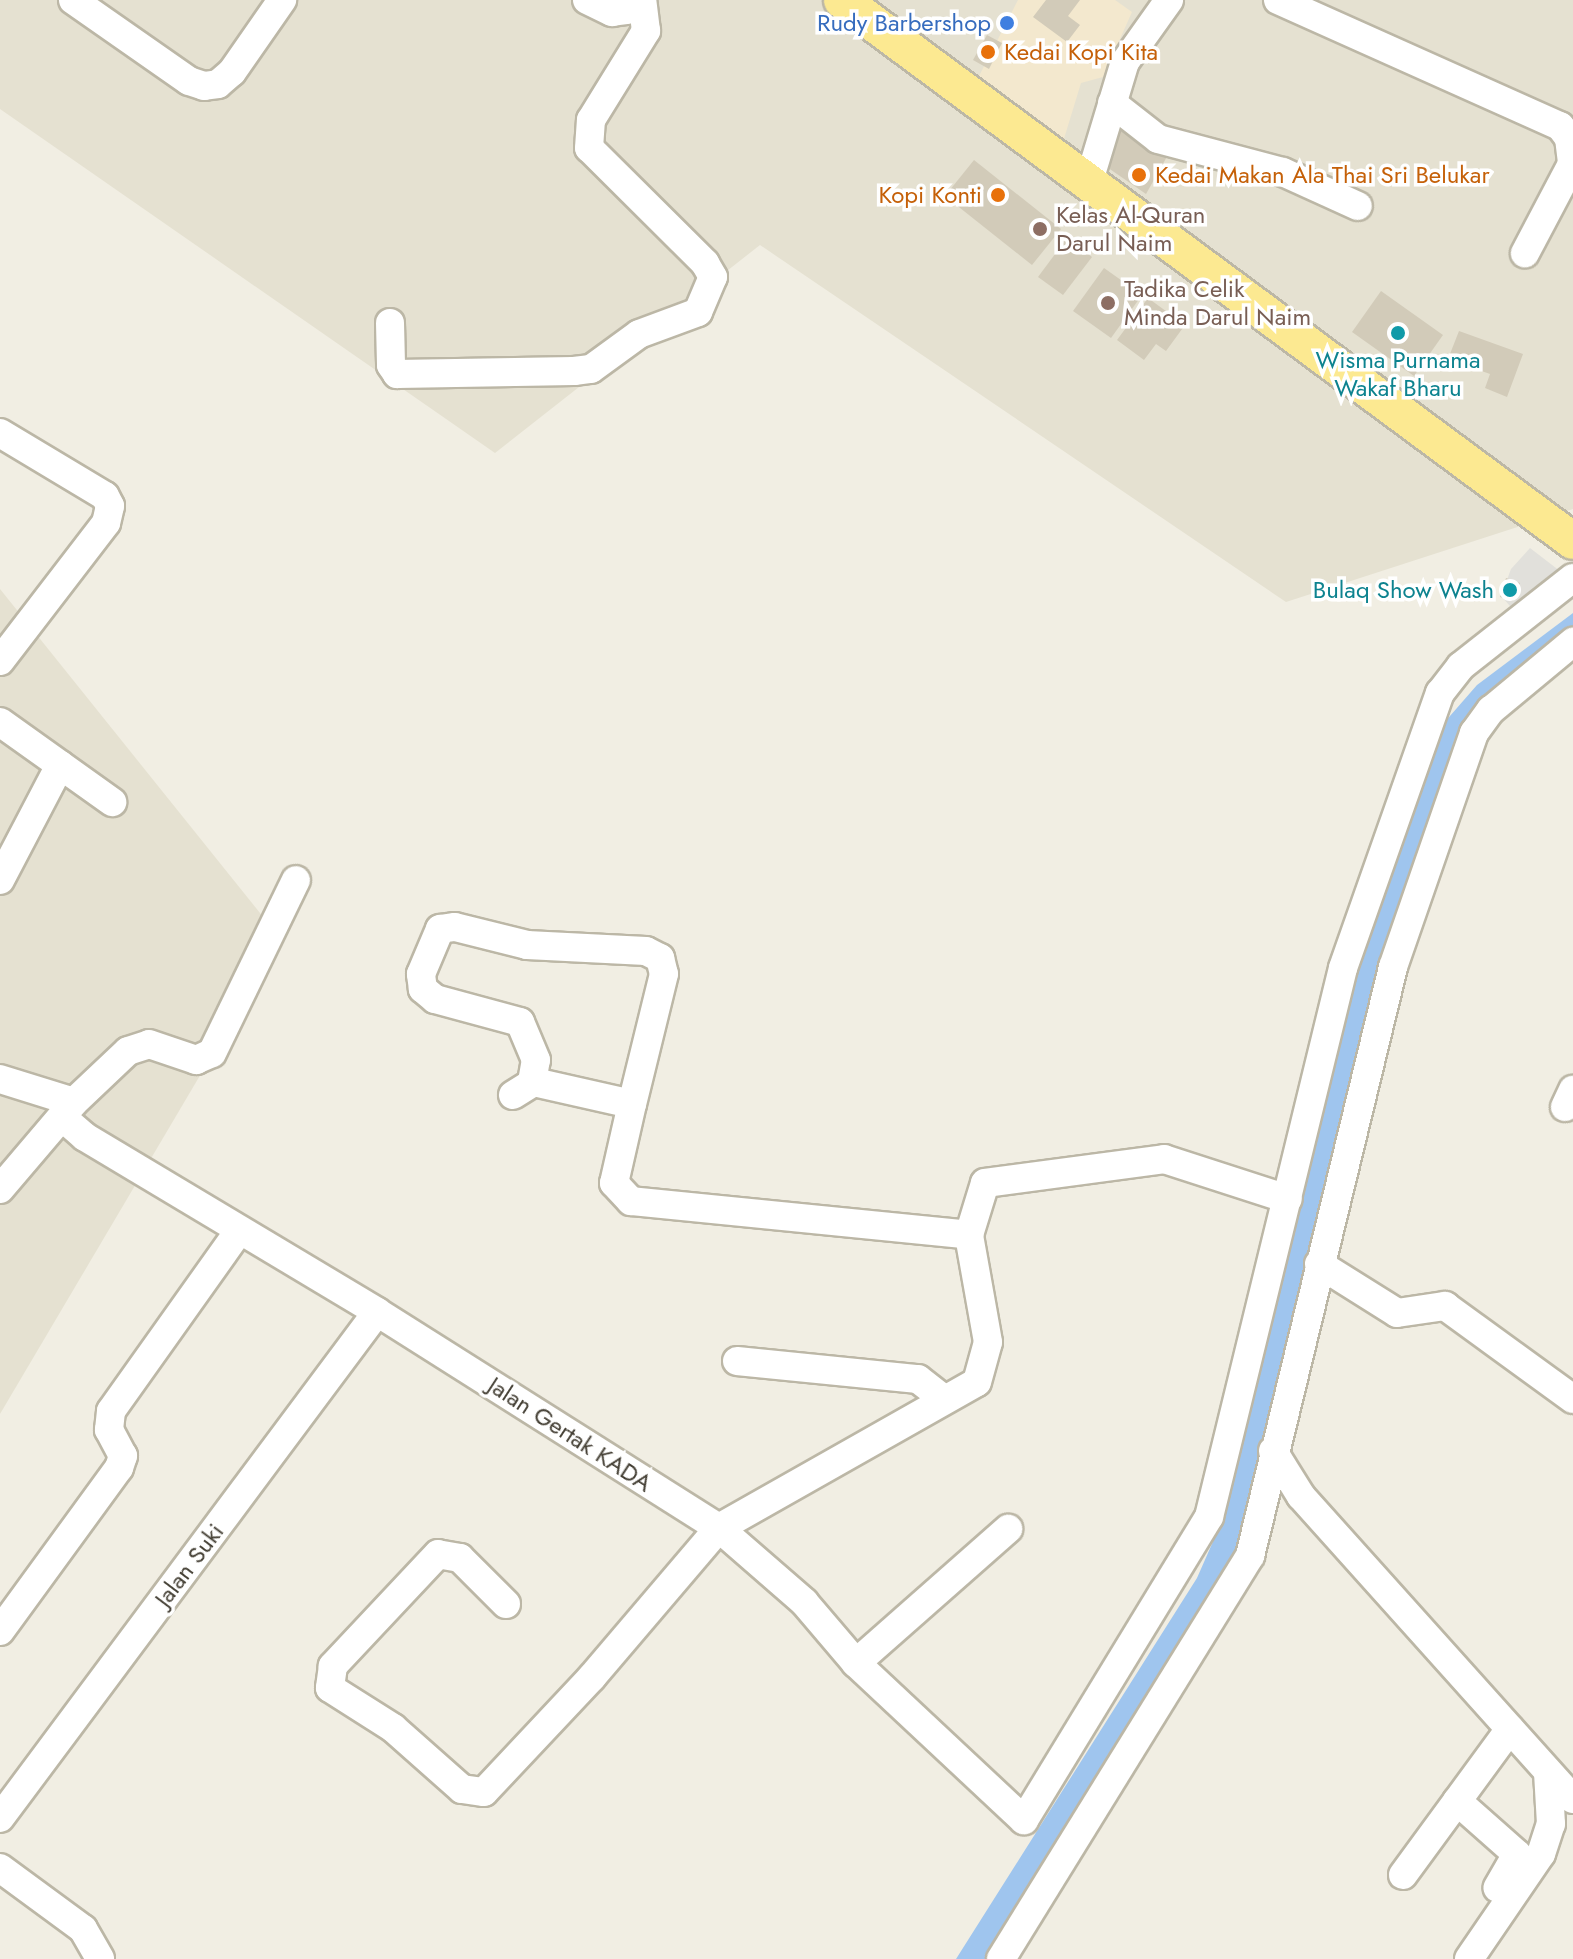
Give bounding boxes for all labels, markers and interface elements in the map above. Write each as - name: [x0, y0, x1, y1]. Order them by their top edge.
- place label: Rudy Barbershop: [817, 9, 991, 37]
- marker: Rudy Barbershop: [998, 14, 1016, 32]
- place label: Kedai Kopi Kita: [1004, 38, 1158, 66]
- marker: Kedai Kopi Kita: [979, 43, 997, 61]
- place label: Kedai Makan Ala Thai Sri Belukar: [1155, 161, 1490, 189]
- marker: Kedai Makan Ala Thai Sri Belukar: [1130, 166, 1148, 184]
- place label: Kopi Konti: [878, 181, 982, 209]
- marker: Kopi Konti: [989, 186, 1007, 204]
- place label: Kelas Al-Quran Darul Naim: [1056, 201, 1205, 257]
- marker: Kelas Al-Quran Darul Naim: [1031, 220, 1049, 238]
- place label: Tadika Celik Minda Darul Naim: [1124, 275, 1311, 331]
- marker: Tadika Celik Minda Darul Naim: [1099, 294, 1117, 312]
- marker: Wisma Purnama Wakaf Bharu: [1389, 324, 1407, 342]
- place label: Wisma Purnama Wakaf Bharu: [1315, 346, 1481, 402]
- place label: Bulaq Show Wash: [1313, 576, 1494, 604]
- marker: Bulaq Show Wash: [1501, 581, 1519, 599]
- street label: Jalan Gertak KADA: [483, 1370, 657, 1498]
- street label: Jalan Suki: [148, 1518, 230, 1612]

